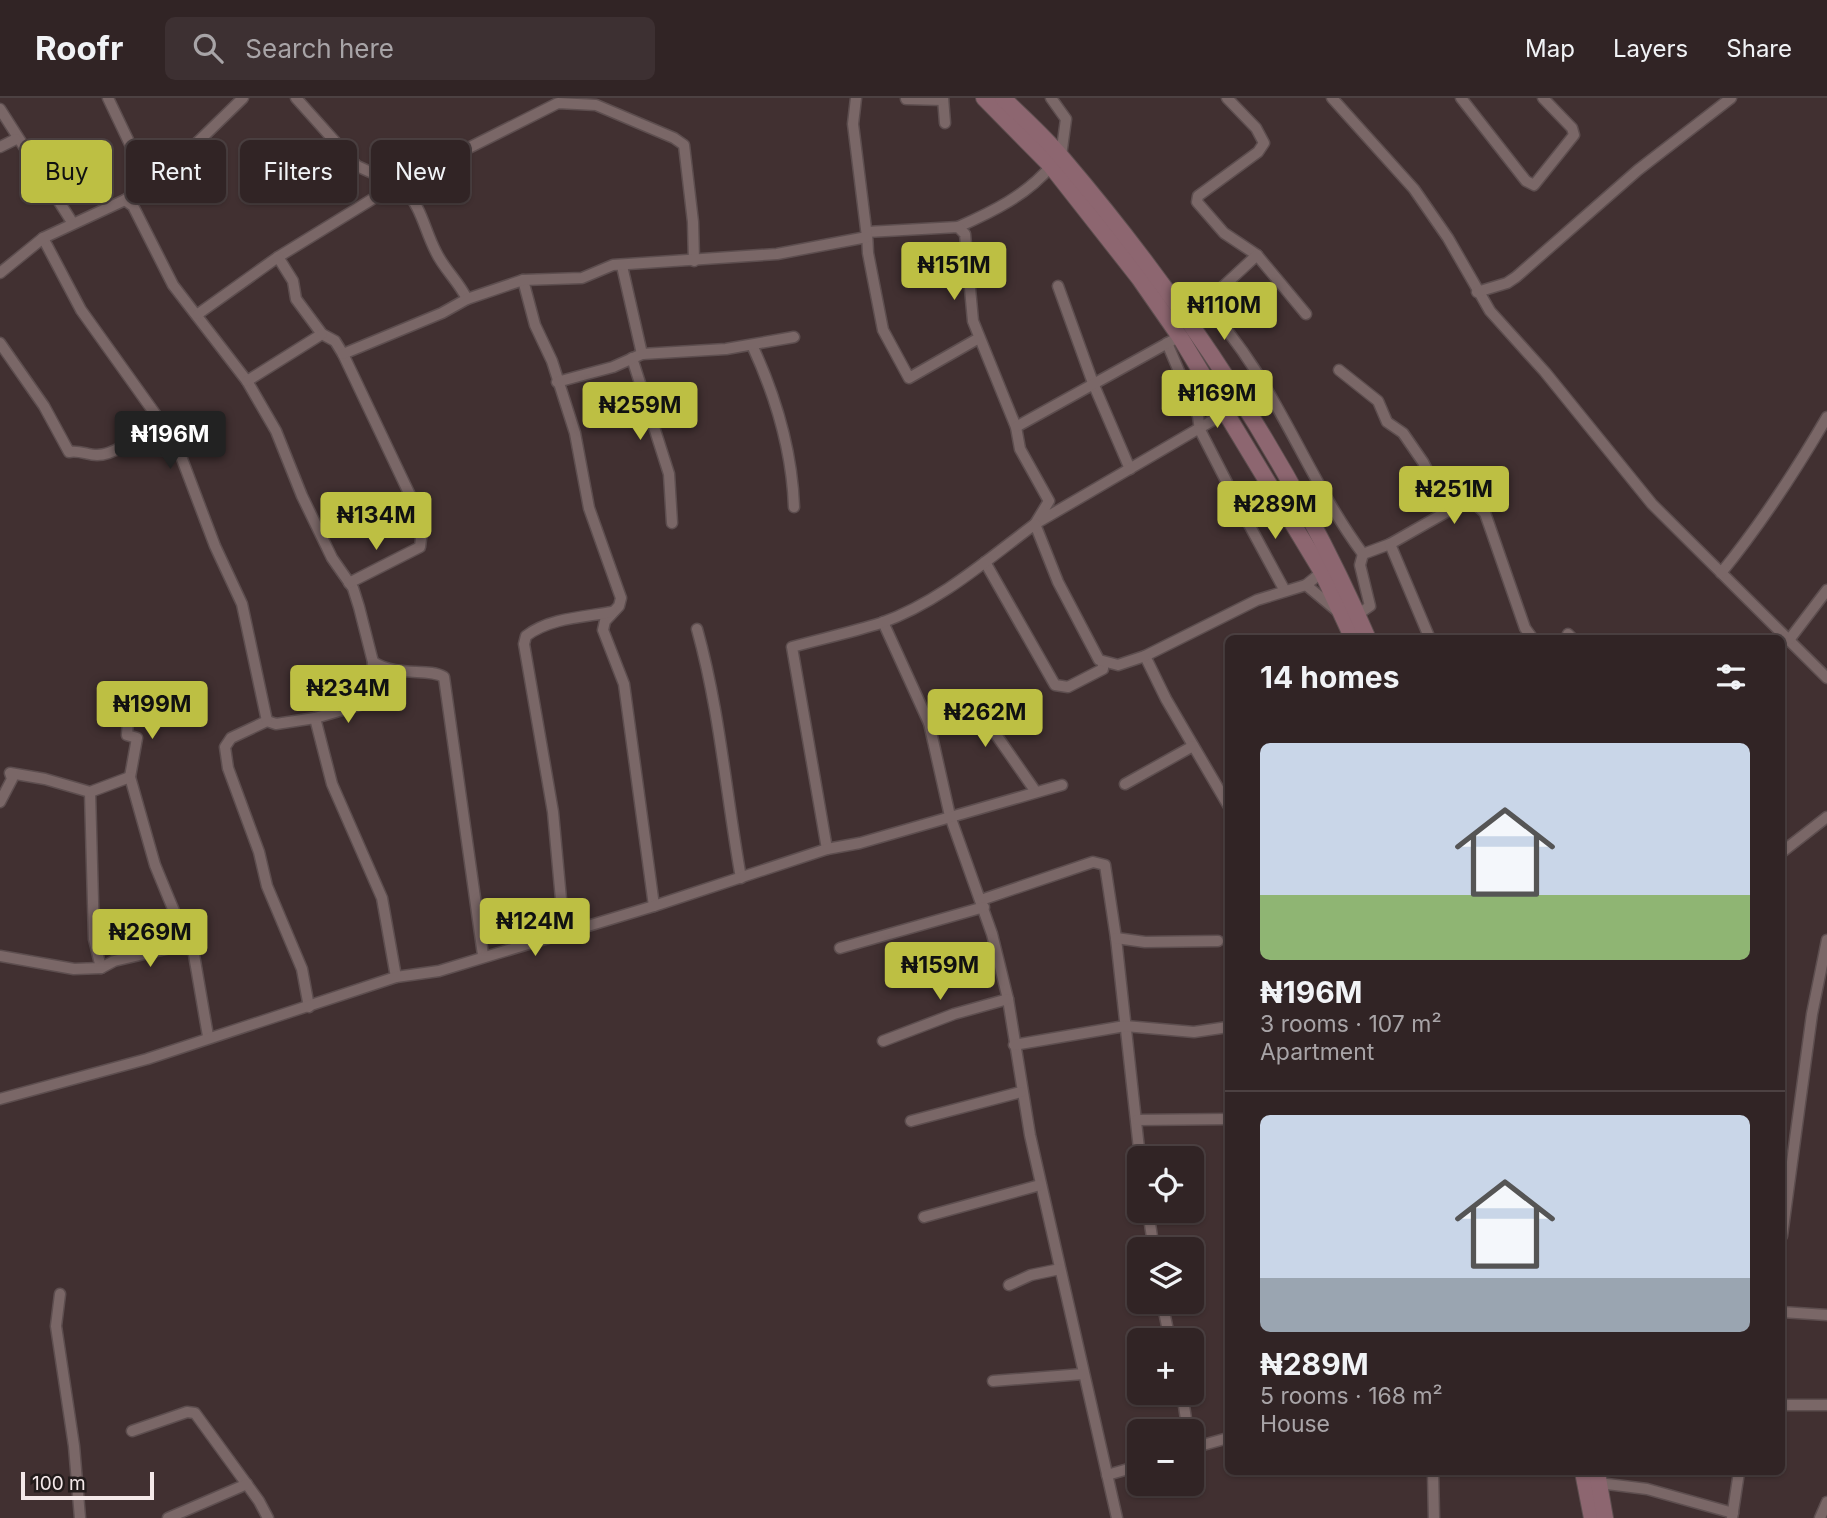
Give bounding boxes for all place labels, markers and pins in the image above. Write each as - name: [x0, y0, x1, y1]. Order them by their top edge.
- pin: ₦151M: [905, 242, 1003, 302]
- pin: ₦110M: [1175, 282, 1273, 342]
- pin: ₦169M: [1168, 370, 1266, 430]
- pin: ₦259M: [591, 382, 689, 442]
- pin: ₦196M: [121, 412, 219, 471]
- pin: ₦251M: [1405, 466, 1503, 526]
- pin: ₦289M: [1226, 482, 1324, 541]
- pin: ₦134M: [327, 492, 425, 552]
- pin: ₦234M: [299, 666, 397, 725]
- pin: ₦199M: [103, 682, 201, 741]
- pin: ₦262M: [936, 690, 1034, 749]
- pin: ₦124M: [486, 898, 584, 958]
- pin: ₦269M: [101, 910, 199, 969]
- pin: ₦159M: [891, 942, 989, 1002]

